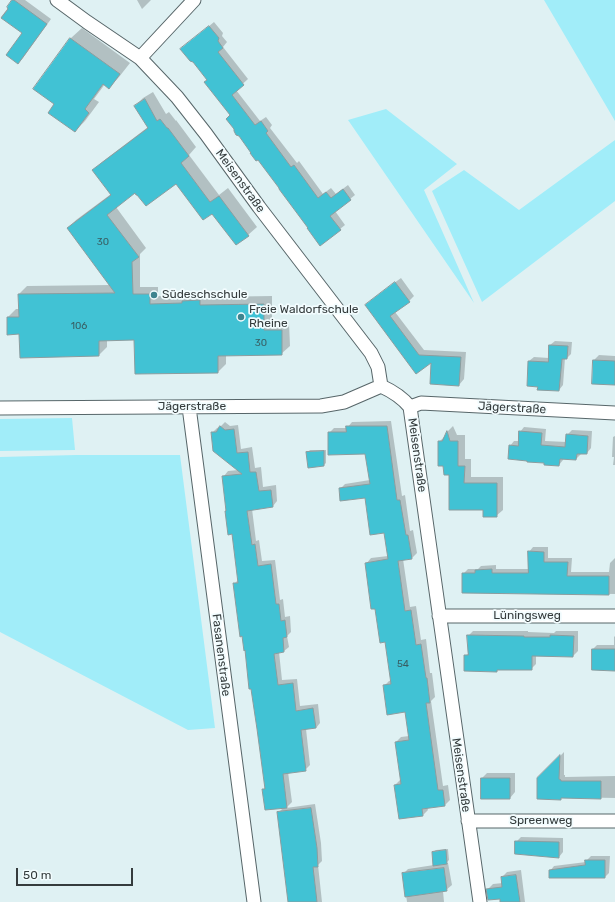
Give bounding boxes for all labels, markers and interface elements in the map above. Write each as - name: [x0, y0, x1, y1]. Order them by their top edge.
- street label: Meisenstraße: [212, 146, 268, 216]
- house number: 30: [97, 236, 109, 248]
- place label: Südeschschule: [162, 288, 248, 302]
- marker: Südeschschule: [149, 290, 159, 300]
- place label: Freie Waldorfschule Rheine: [249, 303, 359, 331]
- marker: Freie Waldorfschule Rheine: [236, 312, 246, 322]
- house number: 106: [71, 320, 87, 332]
- house number: 30: [255, 337, 267, 349]
- street label: Jägerstraße: [478, 399, 546, 417]
- street label: Jägerstraße: [158, 400, 226, 414]
- street label: Meisenstraße: [405, 417, 429, 493]
- street label: Lüningsweg: [493, 609, 561, 623]
- street label: Fasanenstraße: [209, 613, 233, 697]
- house number: 54: [397, 658, 409, 670]
- street label: Meisenstraße: [449, 737, 473, 813]
- street label: Spreenweg: [509, 814, 573, 828]
- scale bar: [18, 860, 135, 886]
- text: 50 m: [23, 868, 51, 882]

